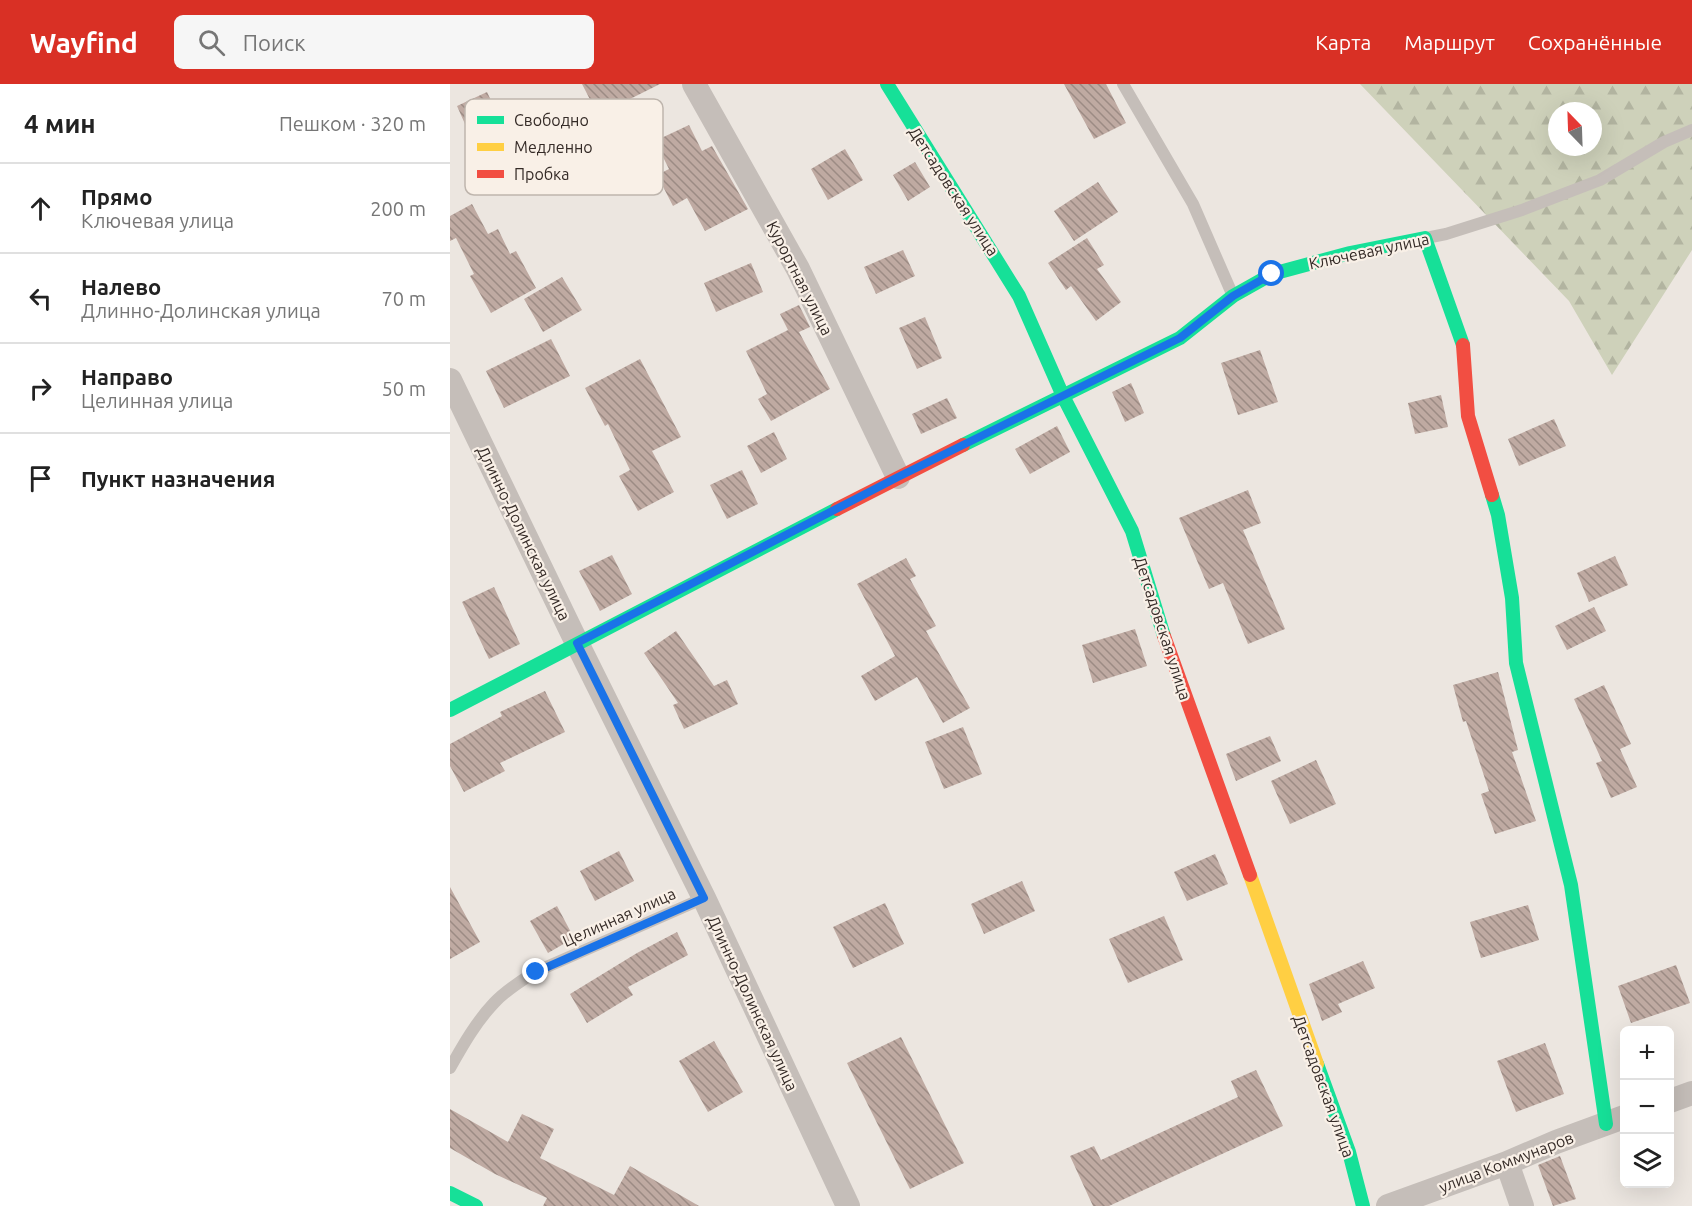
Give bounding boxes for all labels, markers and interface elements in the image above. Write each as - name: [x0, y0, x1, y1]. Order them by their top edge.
- search box: [174, 15, 594, 69]
- icon: search: [195, 26, 228, 59]
- text: Wayfind: [30, 27, 138, 58]
- text: Поиск: [243, 30, 305, 55]
- text: Карта: [1315, 30, 1371, 54]
- text: Маршрут: [1404, 30, 1495, 54]
- text: Сохранённые: [1528, 30, 1662, 54]
- legend: [465, 99, 663, 195]
- north arrow: [1548, 102, 1602, 156]
- text: 4 мин: [24, 109, 96, 138]
- text: Свободно: [514, 111, 589, 129]
- text: Пешком · 320 m: [279, 112, 426, 135]
- street label: Детсадовская улица: [906, 123, 1002, 259]
- text: Медленно: [514, 138, 593, 156]
- text: Пробка: [514, 165, 570, 183]
- text: Прямо: [81, 184, 152, 209]
- icon: ahead: [24, 192, 57, 225]
- text: 200 m: [370, 197, 426, 220]
- text: Ключевая улица: [81, 209, 234, 232]
- street label: Курортная улица: [763, 218, 837, 338]
- street label: Ключевая улица: [1307, 229, 1431, 273]
- route start: [1258, 260, 1284, 286]
- text: Налево: [81, 274, 161, 299]
- icon: left: [24, 282, 57, 315]
- text: 70 m: [382, 287, 426, 310]
- text: Длинно-Долинская улица: [81, 299, 321, 322]
- text: Направо: [81, 364, 173, 389]
- icon: right: [24, 372, 57, 405]
- text: 50 m: [382, 377, 426, 400]
- text: Целинная улица: [81, 389, 233, 412]
- street label: Длинно-Долинская улица: [474, 443, 574, 623]
- icon: arrive: [24, 462, 57, 495]
- text: Пункт назначения: [81, 466, 275, 491]
- street label: Детсадовская улица: [1131, 554, 1195, 702]
- street label: Целинная улица: [560, 884, 678, 950]
- street label: Длинно-Долинская улица: [704, 912, 802, 1094]
- route end: [522, 958, 548, 984]
- street label: Детсадовская улица: [1290, 1012, 1358, 1160]
- map controls: [1620, 1026, 1674, 1188]
- button: +: [1620, 1026, 1674, 1080]
- button: −: [1620, 1080, 1674, 1134]
- street label: улица Коммунаров: [1436, 1128, 1576, 1196]
- button: layers: [1620, 1134, 1674, 1188]

